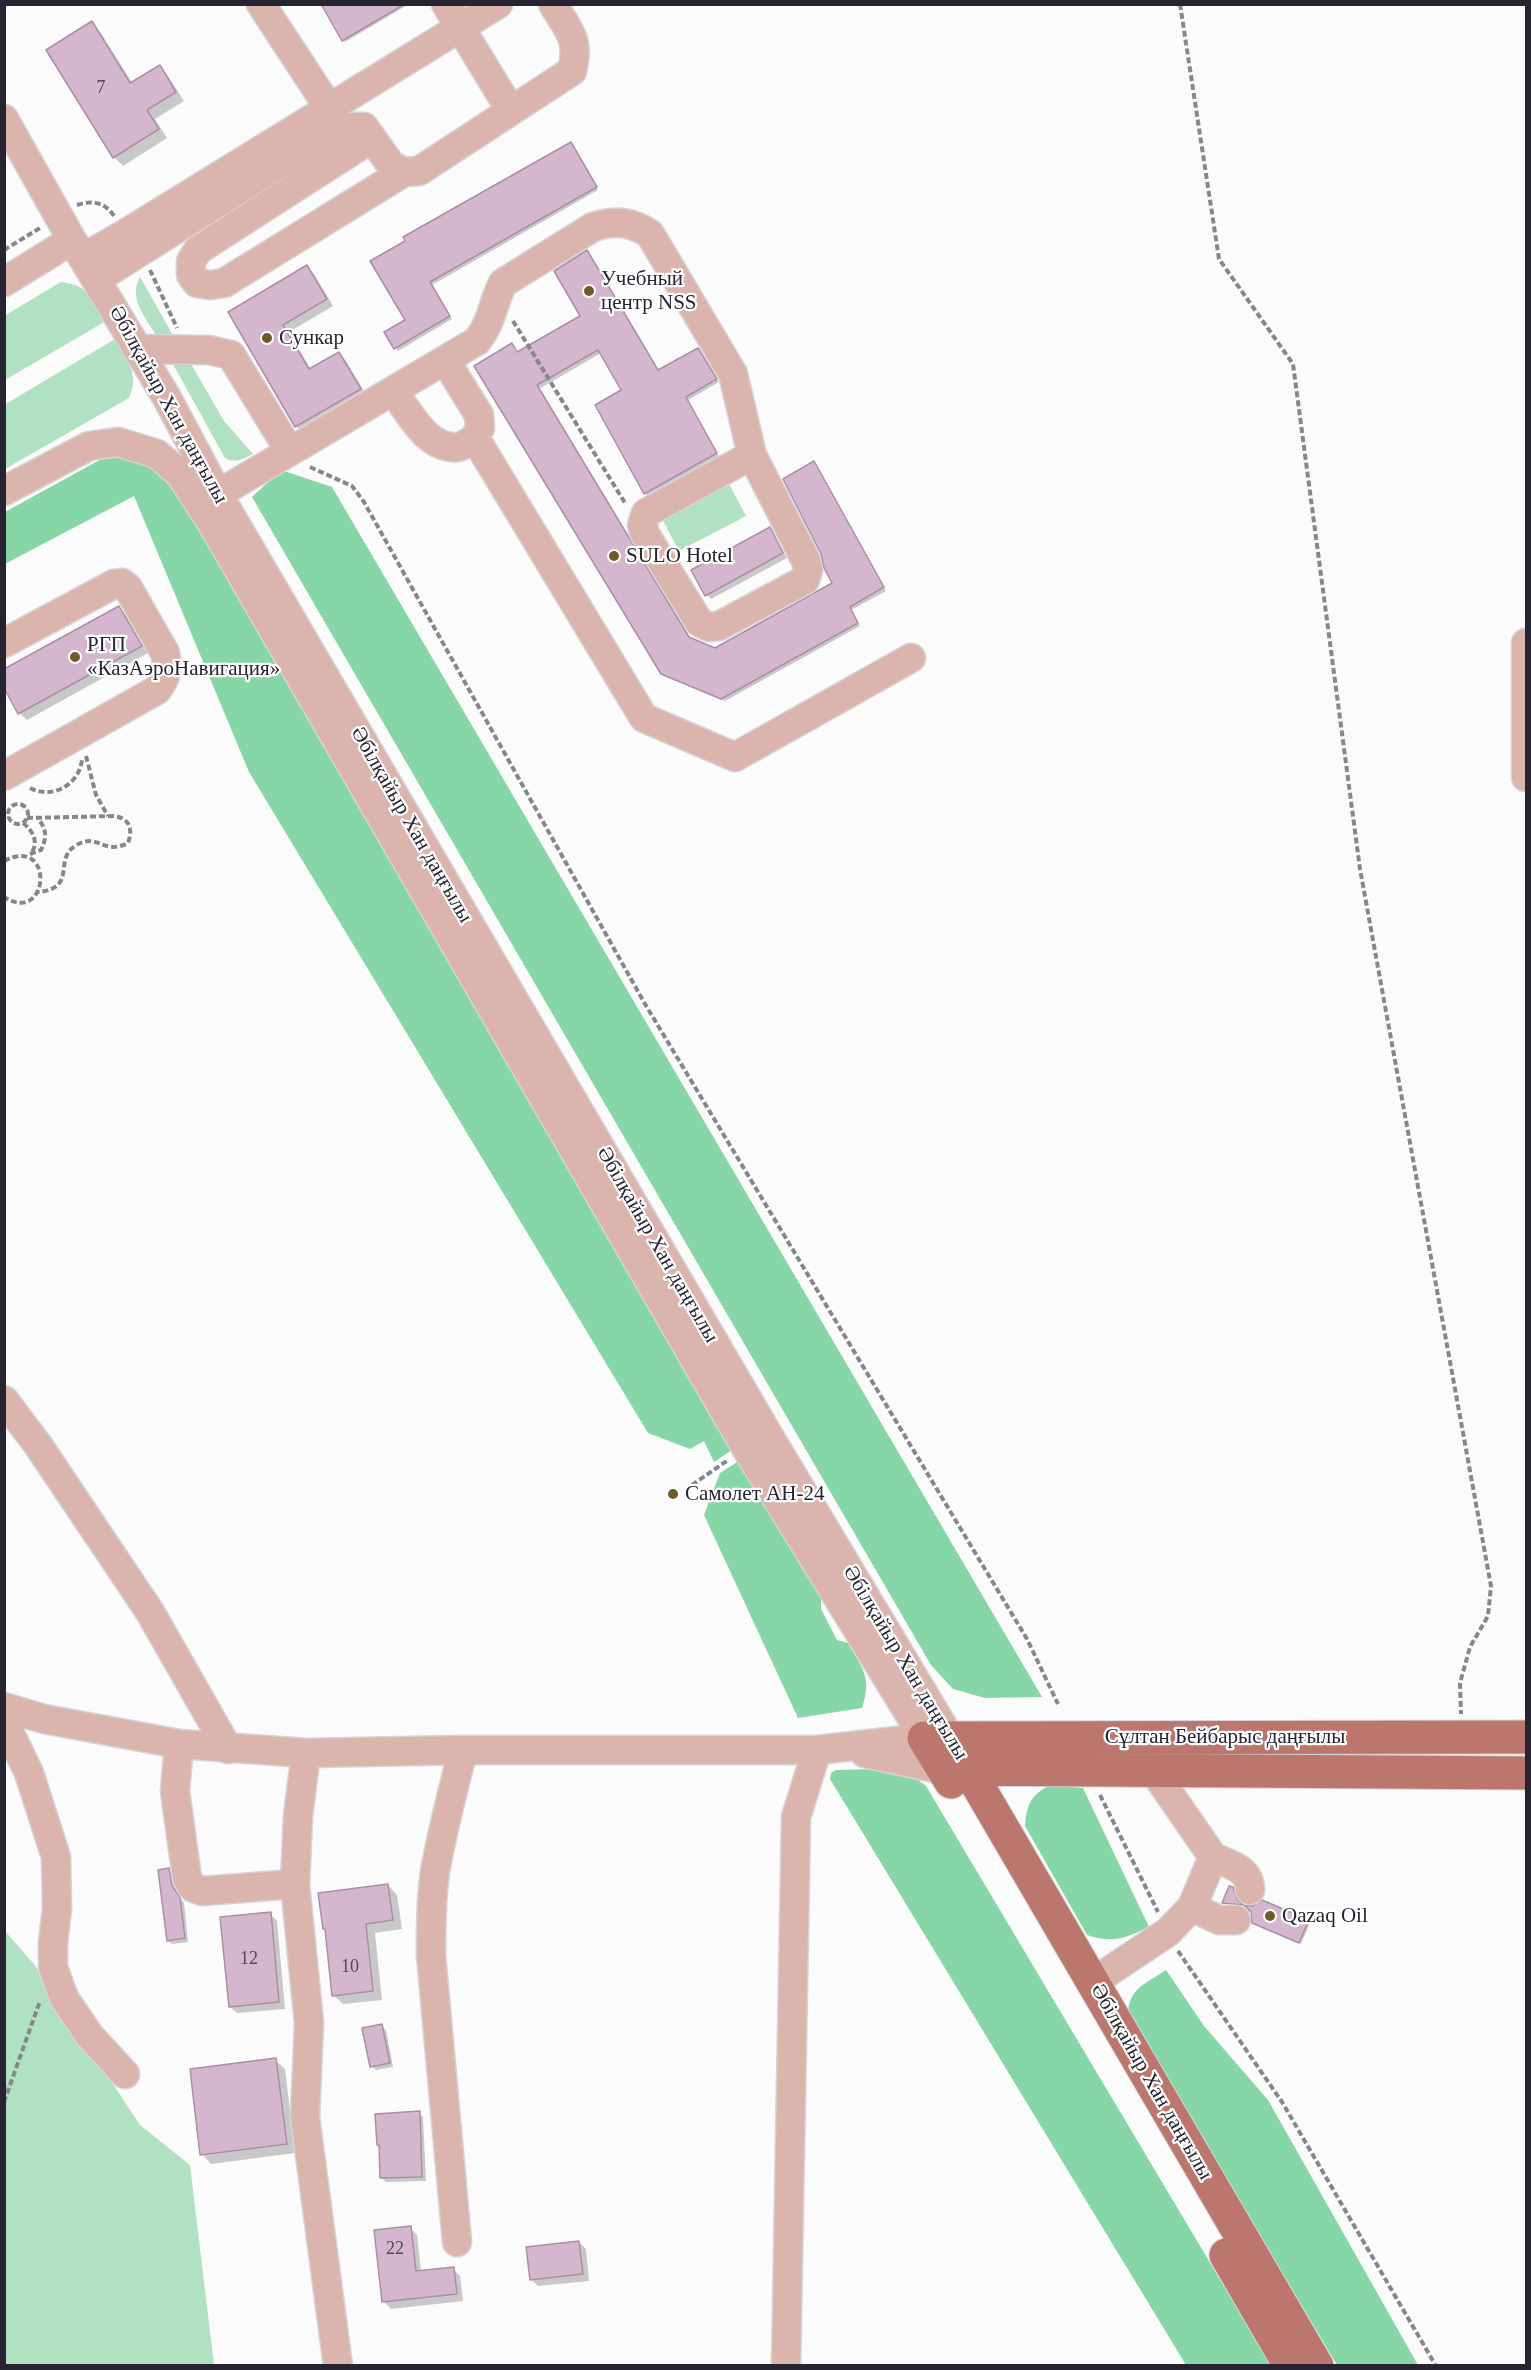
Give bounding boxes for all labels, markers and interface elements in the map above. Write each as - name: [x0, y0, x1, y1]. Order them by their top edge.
- house number: 7: [96, 77, 106, 99]
- place label: Учебный центр NSS: [601, 266, 697, 316]
- marker: Учебный центр NSS: [582, 284, 596, 298]
- street label: Әбілқайыр Хан даңғылы: [103, 302, 233, 508]
- place label: Сункар: [279, 325, 344, 351]
- marker: Сункар: [260, 331, 274, 345]
- place label: SULO Hotel: [626, 543, 733, 569]
- marker: SULO Hotel: [607, 549, 621, 563]
- place label: РГП «КазАэроНавигация»: [87, 632, 280, 682]
- marker: РГП «КазАэроНавигация»: [68, 650, 82, 664]
- street label: Әбілқайыр Хан даңғылы: [345, 722, 477, 928]
- street label: Әбілқайыр Хан даңғылы: [591, 1142, 723, 1348]
- place label: Самолет АН-24: [685, 1481, 824, 1507]
- marker: Самолет АН-24: [666, 1487, 680, 1501]
- street label: Әбілқайыр Хан даңғылы: [837, 1561, 973, 1765]
- street label: Сұлтан Бейбарыс даңғылы: [1105, 1724, 1345, 1750]
- place label: Qazaq Oil: [1282, 1903, 1368, 1929]
- marker: Qazaq Oil: [1263, 1909, 1277, 1923]
- house number: 12: [240, 1948, 258, 1970]
- house number: 10: [341, 1956, 359, 1978]
- street label: Әбілқайыр Хан даңғылы: [1085, 1979, 1217, 2185]
- house number: 22: [386, 2238, 404, 2260]

